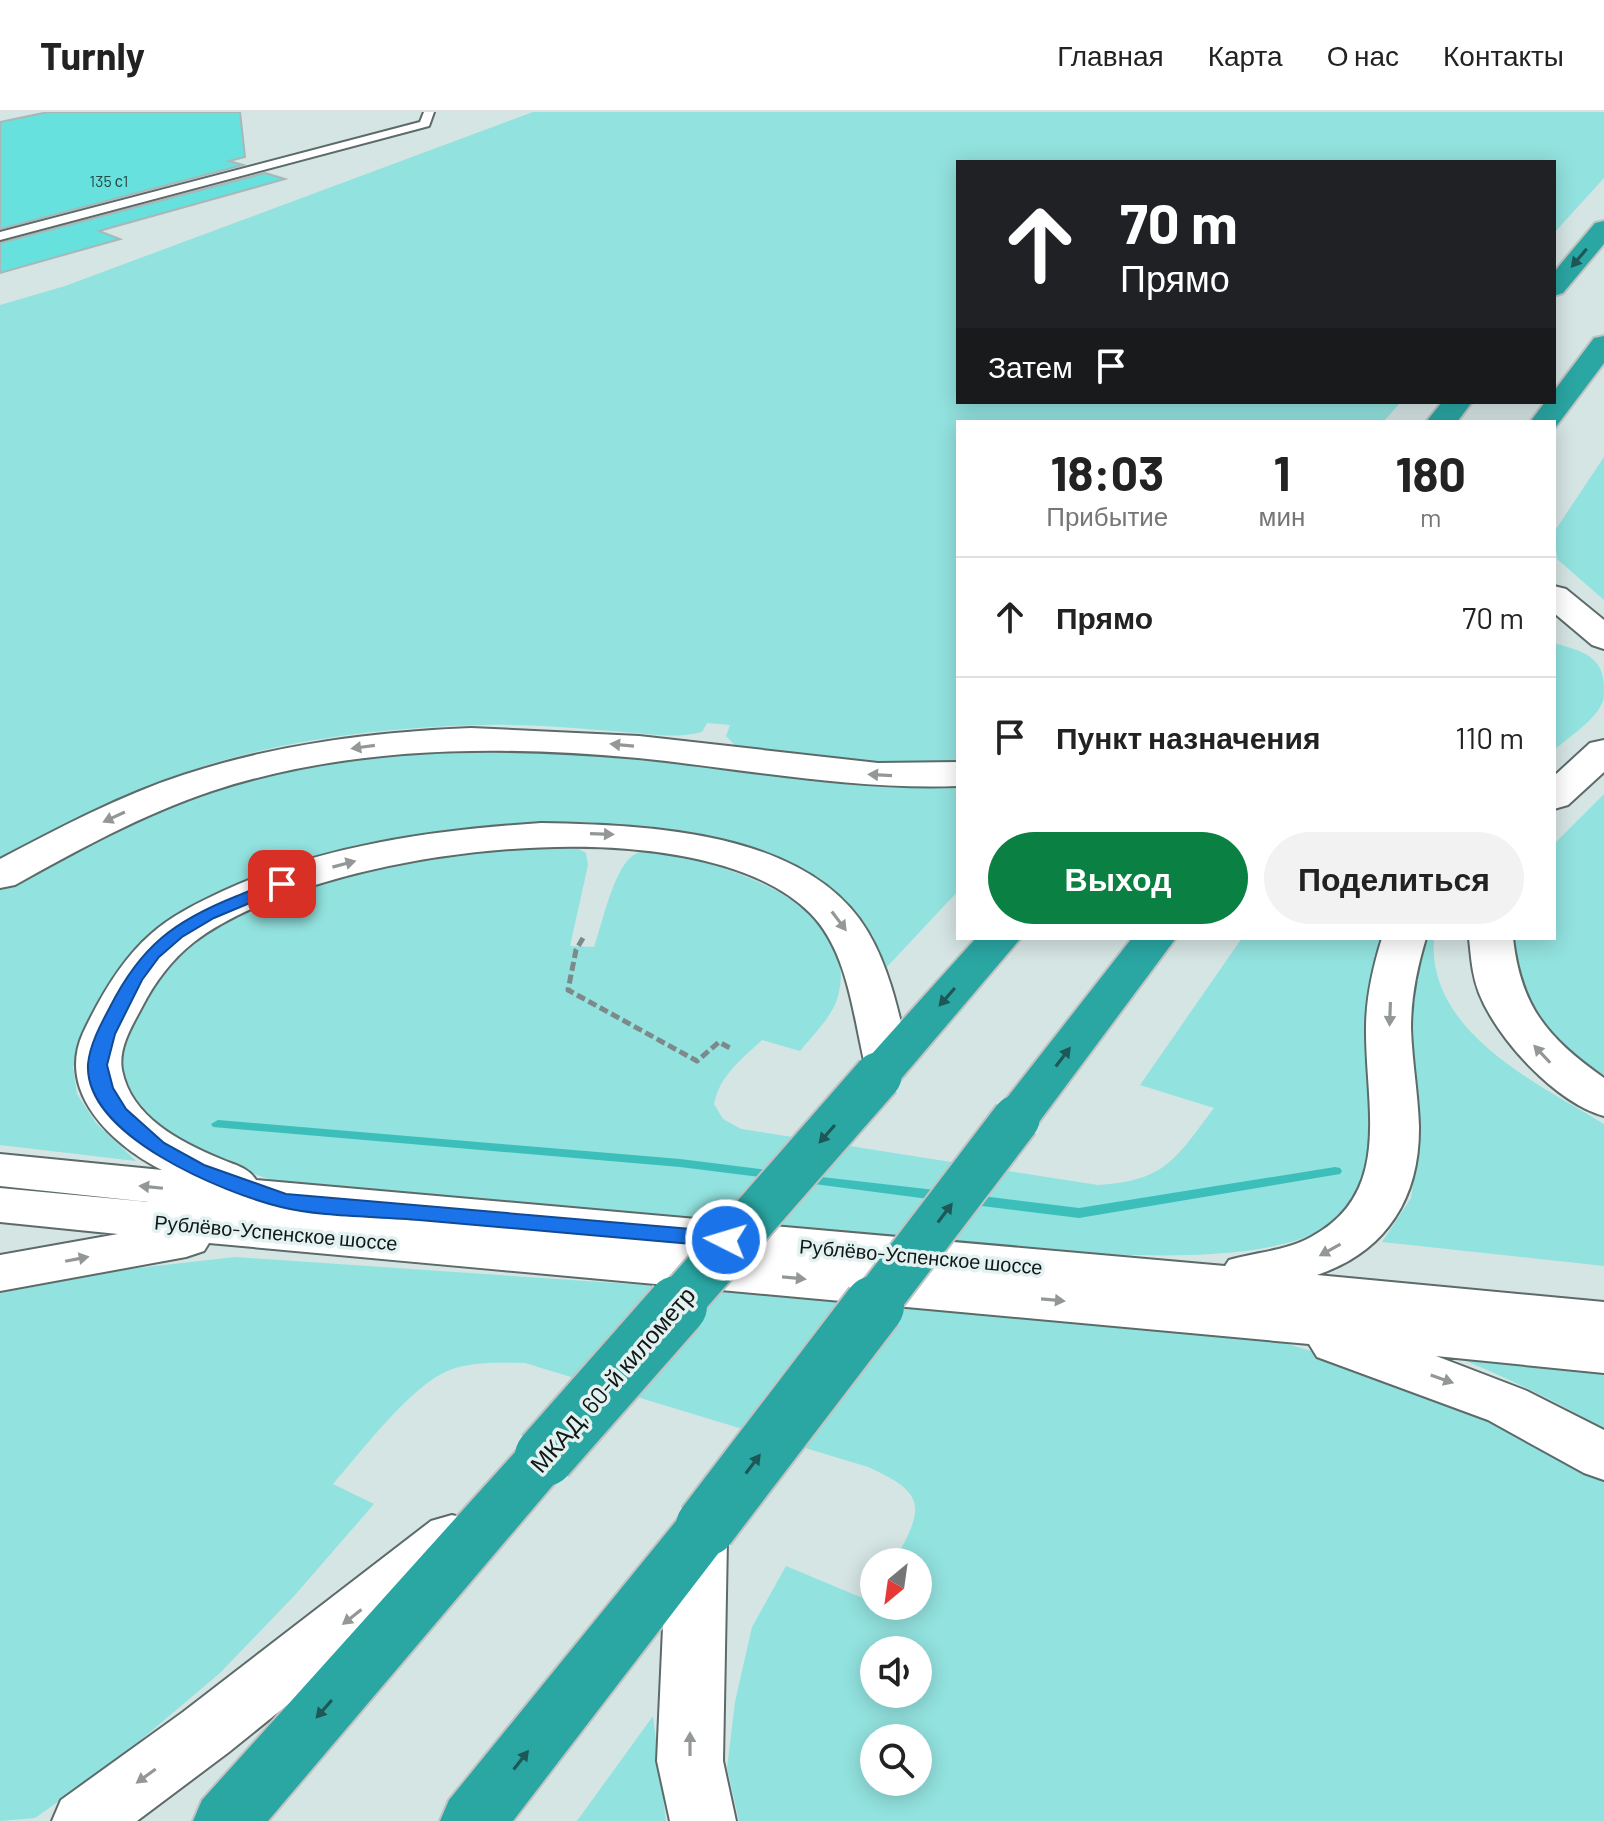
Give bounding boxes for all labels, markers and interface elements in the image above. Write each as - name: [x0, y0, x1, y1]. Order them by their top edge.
- text: Turnly: [40, 32, 145, 78]
- text: Главная: [1057, 38, 1164, 72]
- text: Карта: [1208, 38, 1283, 72]
- text: О нас: [1327, 38, 1399, 72]
- text: Контакты: [1443, 38, 1564, 72]
- house number: 135 с1: [90, 171, 128, 190]
- text: 70 m: [1120, 188, 1238, 255]
- icon: ahead: [988, 192, 1092, 296]
- one-way arrow: [1571, 248, 1588, 268]
- text: Прямо: [1120, 256, 1230, 299]
- icon: arrive: [1089, 344, 1133, 388]
- text: Затем: [988, 348, 1073, 384]
- text: 18:03: [1050, 443, 1164, 501]
- text: 1: [1273, 443, 1290, 501]
- text: 180: [1395, 444, 1466, 502]
- text: Прибытие: [1046, 500, 1168, 531]
- text: мин: [1259, 500, 1305, 531]
- text: m: [1420, 501, 1441, 532]
- icon: ahead: [988, 595, 1032, 639]
- text: Прямо: [1056, 599, 1153, 635]
- text: 70 m: [1462, 599, 1524, 635]
- icon: arrive: [988, 715, 1032, 759]
- text: Пункт назначения: [1056, 719, 1320, 755]
- text: 110 m: [1455, 719, 1524, 755]
- one-way arrow: [609, 738, 634, 751]
- one-way arrow: [350, 741, 375, 754]
- one-way arrow: [867, 768, 892, 781]
- one-way arrow: [102, 810, 125, 824]
- one-way arrow: [590, 828, 615, 841]
- button: Выход: [988, 832, 1248, 924]
- button: Поделиться: [1264, 832, 1524, 924]
- pin: [248, 850, 316, 918]
- one-way arrow: [332, 858, 357, 870]
- icon: arrive: [260, 862, 304, 906]
- one-way arrow: [831, 910, 847, 932]
- one-way arrow: [939, 987, 957, 1006]
- one-way arrow: [1384, 1002, 1396, 1027]
- one-way arrow: [1534, 1045, 1552, 1064]
- one-way arrow: [1055, 1047, 1071, 1067]
- one-way arrow: [818, 1125, 836, 1144]
- one-way arrow: [138, 1180, 163, 1193]
- position arrow: [684, 1198, 768, 1282]
- one-way arrow: [936, 1203, 952, 1223]
- street label: Рублёво-Успенское шоссе: [153, 1209, 399, 1255]
- street label: Рублёво-Успенское шоссе: [798, 1233, 1044, 1279]
- one-way arrow: [1319, 1243, 1342, 1256]
- one-way arrow: [64, 1252, 89, 1264]
- one-way arrow: [782, 1272, 807, 1285]
- street label: МКАД, 60-й километр: [523, 1280, 701, 1478]
- one-way arrow: [1041, 1294, 1066, 1307]
- one-way arrow: [1430, 1374, 1454, 1386]
- one-way arrow: [745, 1454, 761, 1474]
- north arrow: [860, 1548, 932, 1620]
- map controls: [860, 1548, 932, 1796]
- one-way arrow: [342, 1608, 362, 1624]
- button: sound: [860, 1636, 932, 1708]
- one-way arrow: [316, 1698, 333, 1718]
- button: search: [860, 1724, 932, 1796]
- one-way arrow: [684, 1731, 697, 1756]
- one-way arrow: [512, 1750, 529, 1770]
- one-way arrow: [136, 1767, 156, 1783]

